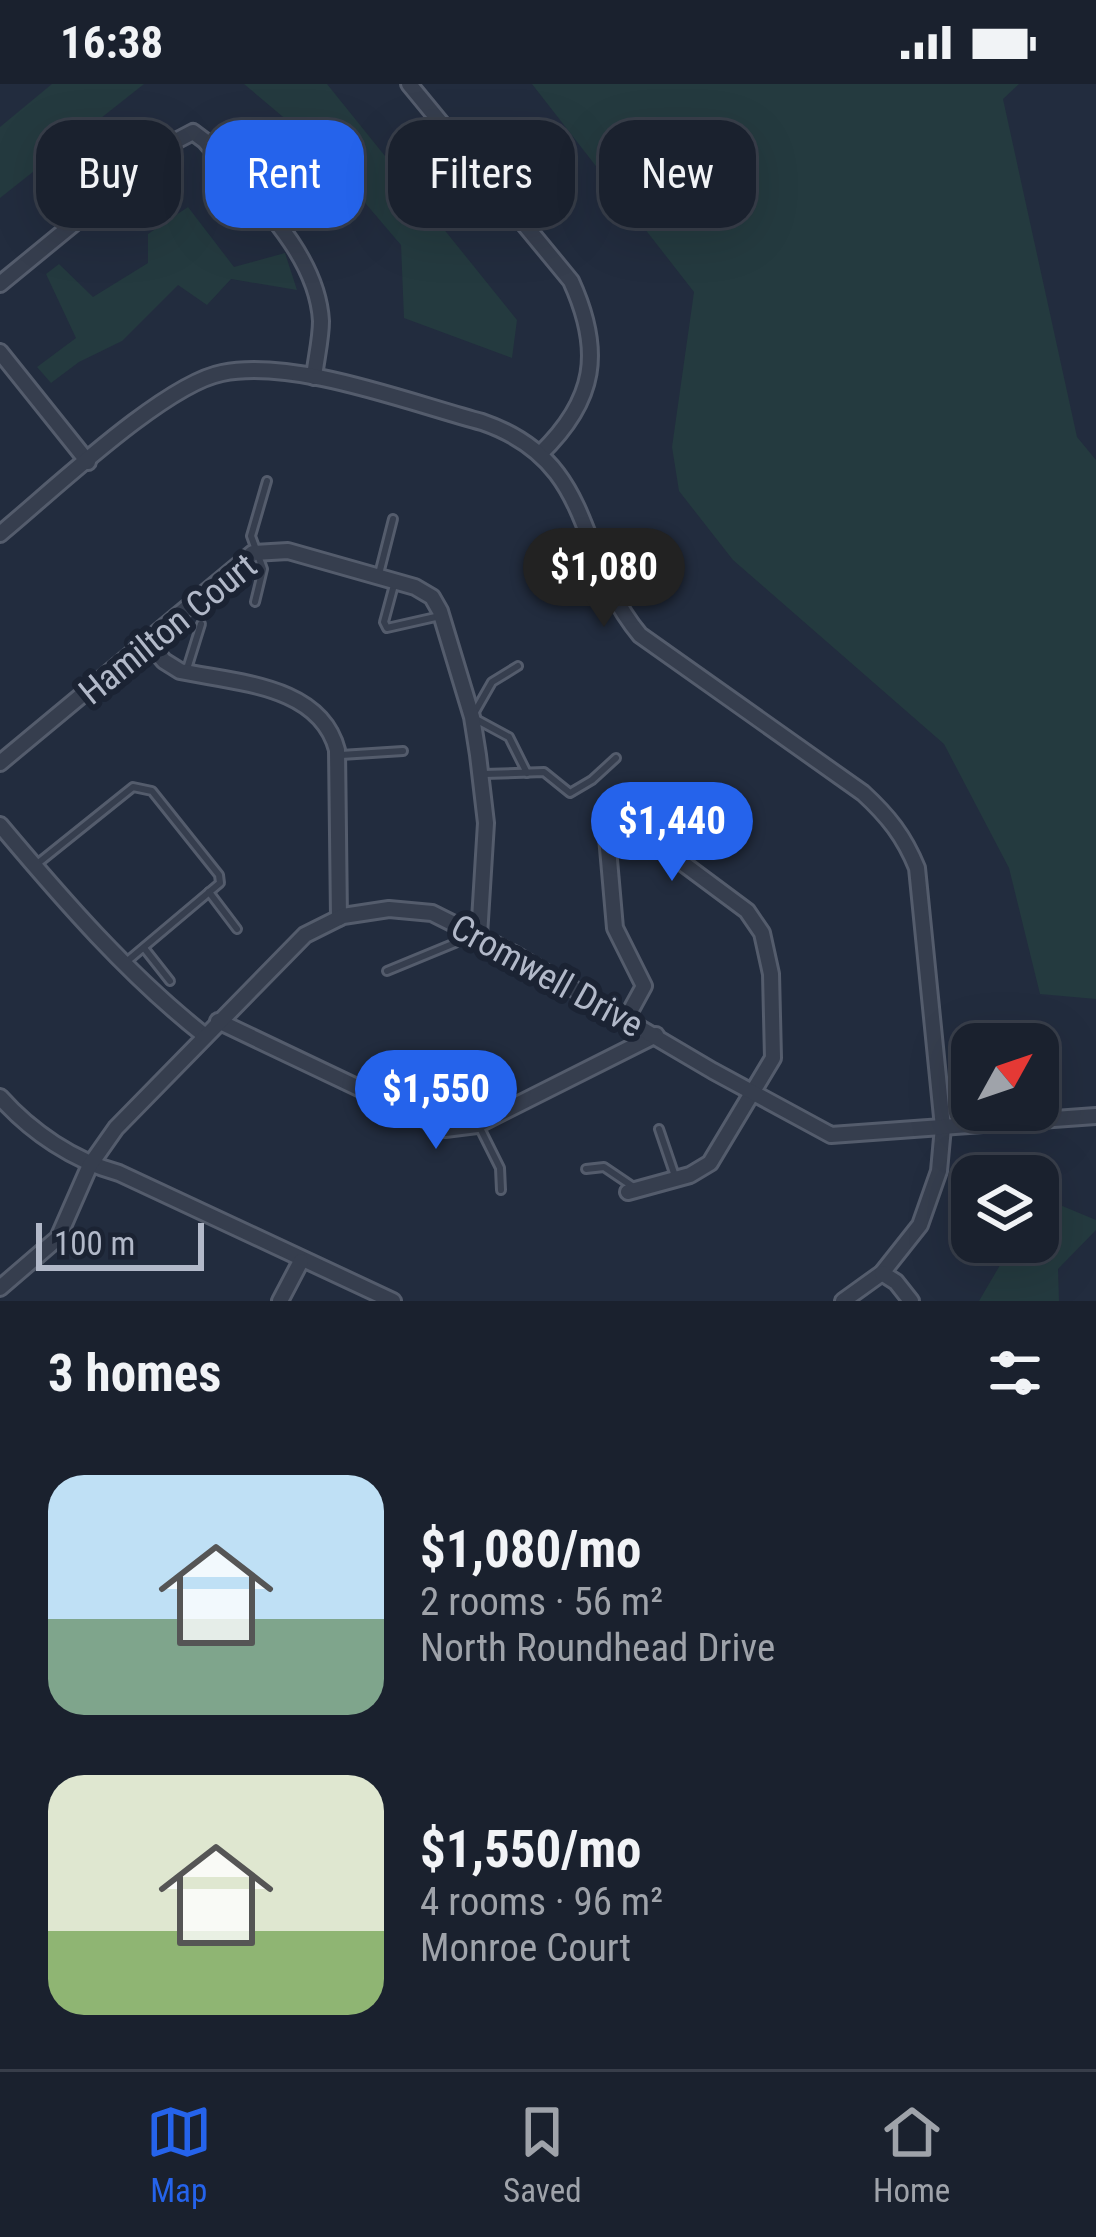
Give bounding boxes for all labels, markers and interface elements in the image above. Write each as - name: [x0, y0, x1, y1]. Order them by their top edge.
- text: 16:38: [60, 16, 163, 69]
- chip: Buy: [36, 120, 181, 228]
- chip: Rent: [205, 120, 364, 228]
- chip: Filters: [388, 120, 575, 228]
- chip: New: [599, 120, 756, 228]
- pin: $1,080: [506, 528, 702, 630]
- text: $1,080: [550, 544, 658, 590]
- street label: Hamilton Court: [71, 545, 265, 713]
- pin: $1,440: [574, 782, 770, 884]
- text: $1,440: [618, 798, 726, 844]
- street label: Cromwell Drive: [444, 906, 650, 1046]
- north arrow: [951, 1023, 1059, 1131]
- map controls: [951, 1023, 1059, 1263]
- pin: $1,550: [338, 1050, 534, 1152]
- text: $1,550: [382, 1066, 490, 1112]
- button: layers: [951, 1155, 1059, 1263]
- scale bar: [36, 1217, 204, 1270]
- text: 100 m: [54, 1224, 135, 1263]
- icon: filters: [982, 1340, 1048, 1406]
- text: 3 homes: [48, 1344, 221, 1403]
- text: $1,080/mo: [420, 1520, 641, 1579]
- icon: home: [144, 1523, 288, 1667]
- text: 2 rooms · 56 m²: [420, 1579, 663, 1625]
- text: North Roundhead Drive: [420, 1625, 775, 1671]
- text: $1,550/mo: [420, 1820, 641, 1879]
- icon: home: [144, 1823, 288, 1967]
- text: 4 rooms · 96 m²: [420, 1879, 663, 1925]
- text: Monroe Court: [420, 1925, 631, 1971]
- tab: Map: [146, 2099, 212, 2210]
- tab: Saved: [503, 2099, 582, 2210]
- tab: Home: [873, 2099, 950, 2210]

